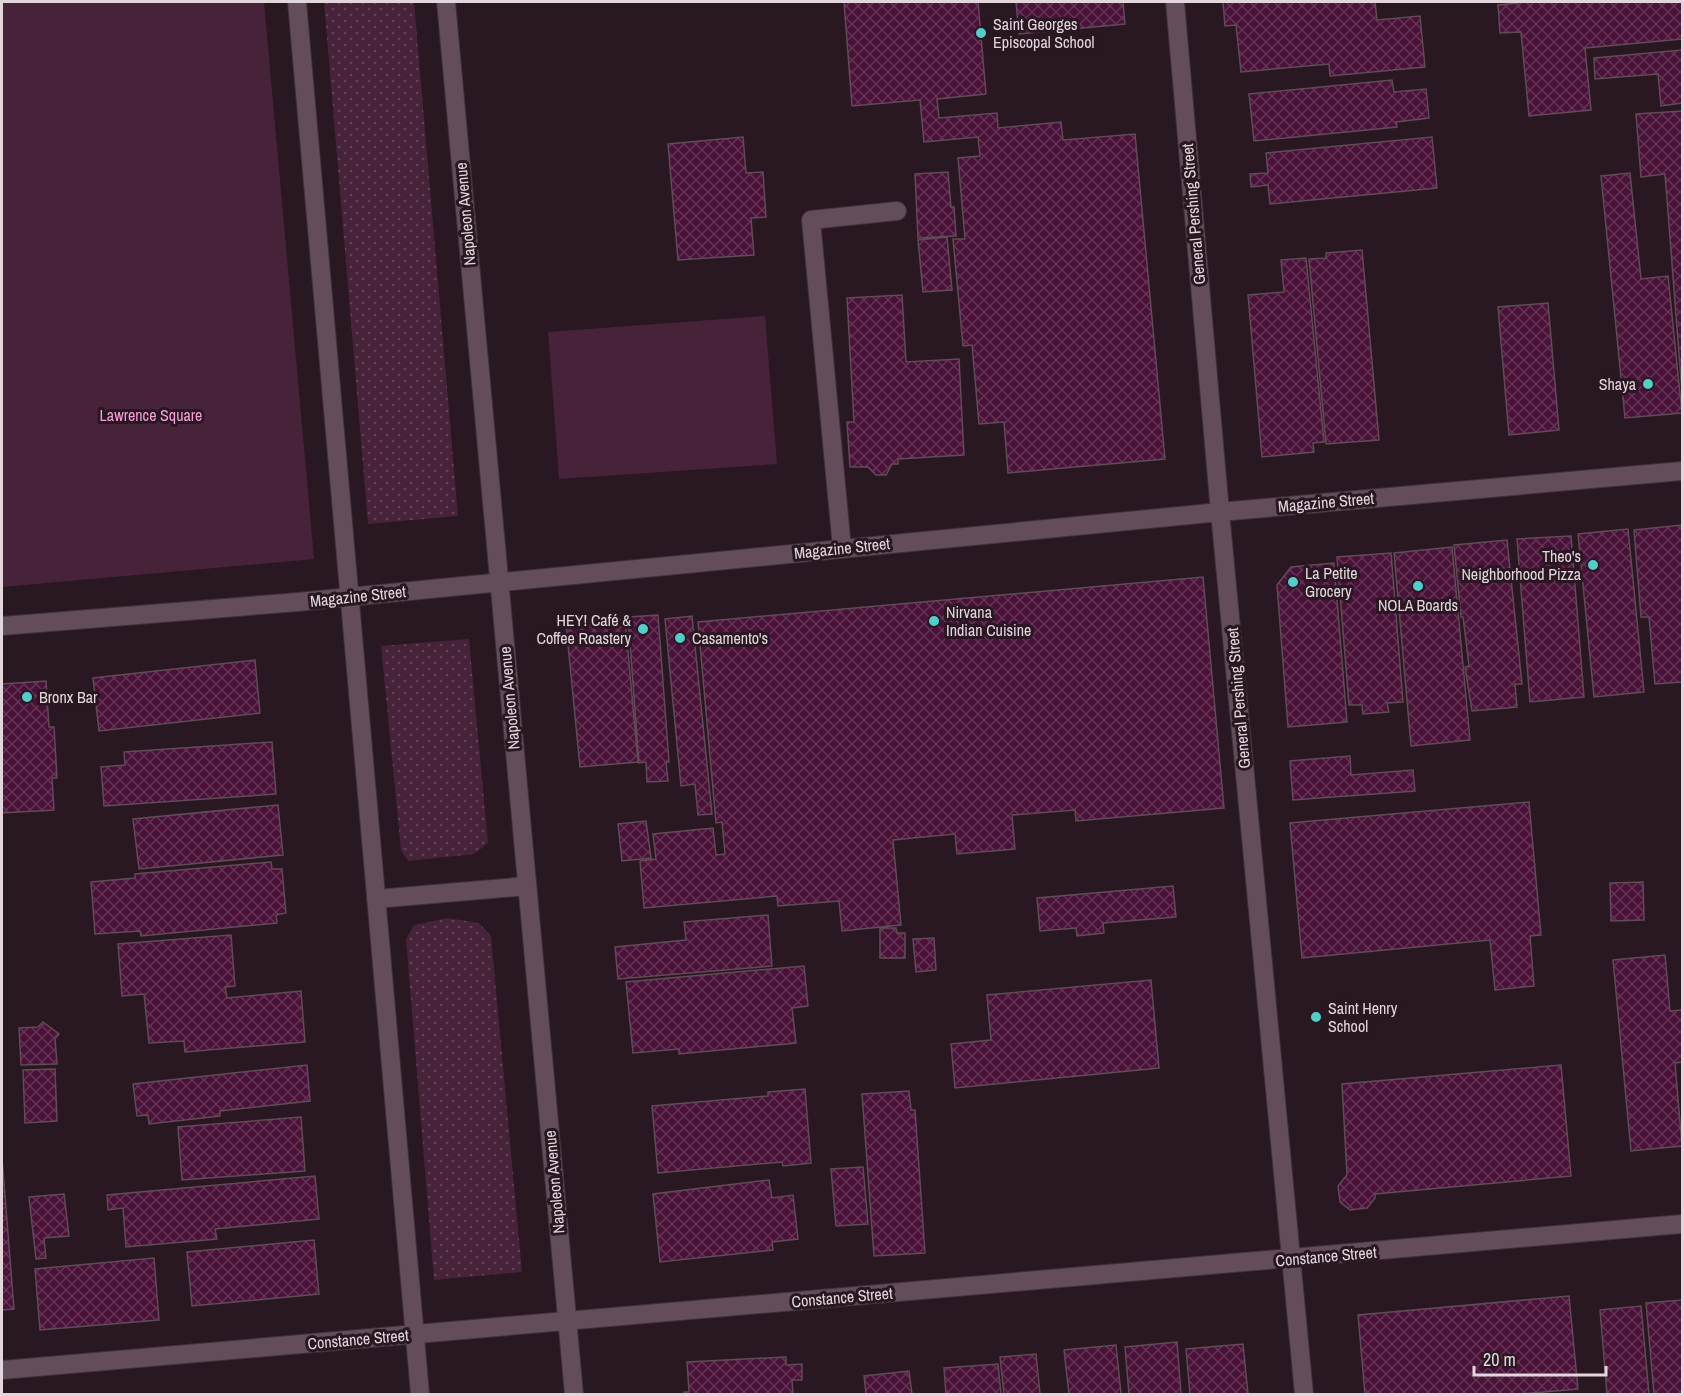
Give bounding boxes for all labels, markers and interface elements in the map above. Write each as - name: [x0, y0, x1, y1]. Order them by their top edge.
- place label: Saint Georges Episcopal School: [993, 13, 1094, 53]
- marker: Saint Georges Episcopal School: [974, 26, 988, 40]
- street label: General Pershing Street: [1176, 142, 1210, 285]
- street label: Napoleon Avenue: [450, 162, 480, 266]
- place label: Shaya: [1599, 373, 1637, 395]
- marker: Shaya: [1641, 377, 1655, 391]
- park label: Lawrence Square: [100, 404, 202, 426]
- street label: Magazine Street: [1277, 487, 1375, 517]
- street label: Magazine Street: [793, 532, 891, 564]
- place label: Theo's Neighborhood Pizza: [1461, 545, 1582, 585]
- marker: Theo's Neighborhood Pizza: [1586, 558, 1600, 572]
- place label: La Petite Grocery: [1305, 562, 1358, 602]
- marker: La Petite Grocery: [1286, 575, 1300, 589]
- marker: NOLA Boards: [1411, 579, 1425, 593]
- street label: Magazine Street: [309, 580, 407, 612]
- place label: NOLA Boards: [1378, 594, 1458, 616]
- place label: Nirvana Indian Cuisine: [946, 601, 1031, 641]
- place label: HEY! Café & Coffee Roastery: [536, 609, 631, 649]
- marker: Nirvana Indian Cuisine: [927, 614, 941, 628]
- marker: HEY! Café & Coffee Roastery: [636, 622, 650, 636]
- street label: General Pershing Street: [1221, 626, 1255, 769]
- place label: Casamento's: [692, 627, 768, 649]
- marker: Casamento's: [673, 631, 687, 645]
- street label: Napoleon Avenue: [494, 646, 524, 750]
- place label: Bronx Bar: [39, 686, 98, 708]
- marker: Bronx Bar: [20, 690, 34, 704]
- place label: Saint Henry School: [1328, 997, 1398, 1037]
- marker: Saint Henry School: [1309, 1010, 1323, 1024]
- street label: Napoleon Avenue: [539, 1130, 569, 1234]
- street label: Constance Street: [1275, 1241, 1378, 1271]
- street label: Constance Street: [791, 1282, 894, 1312]
- street label: Constance Street: [307, 1324, 410, 1354]
- scale bar: [1474, 1339, 1606, 1377]
- text: 20 m: [1483, 1347, 1516, 1372]

